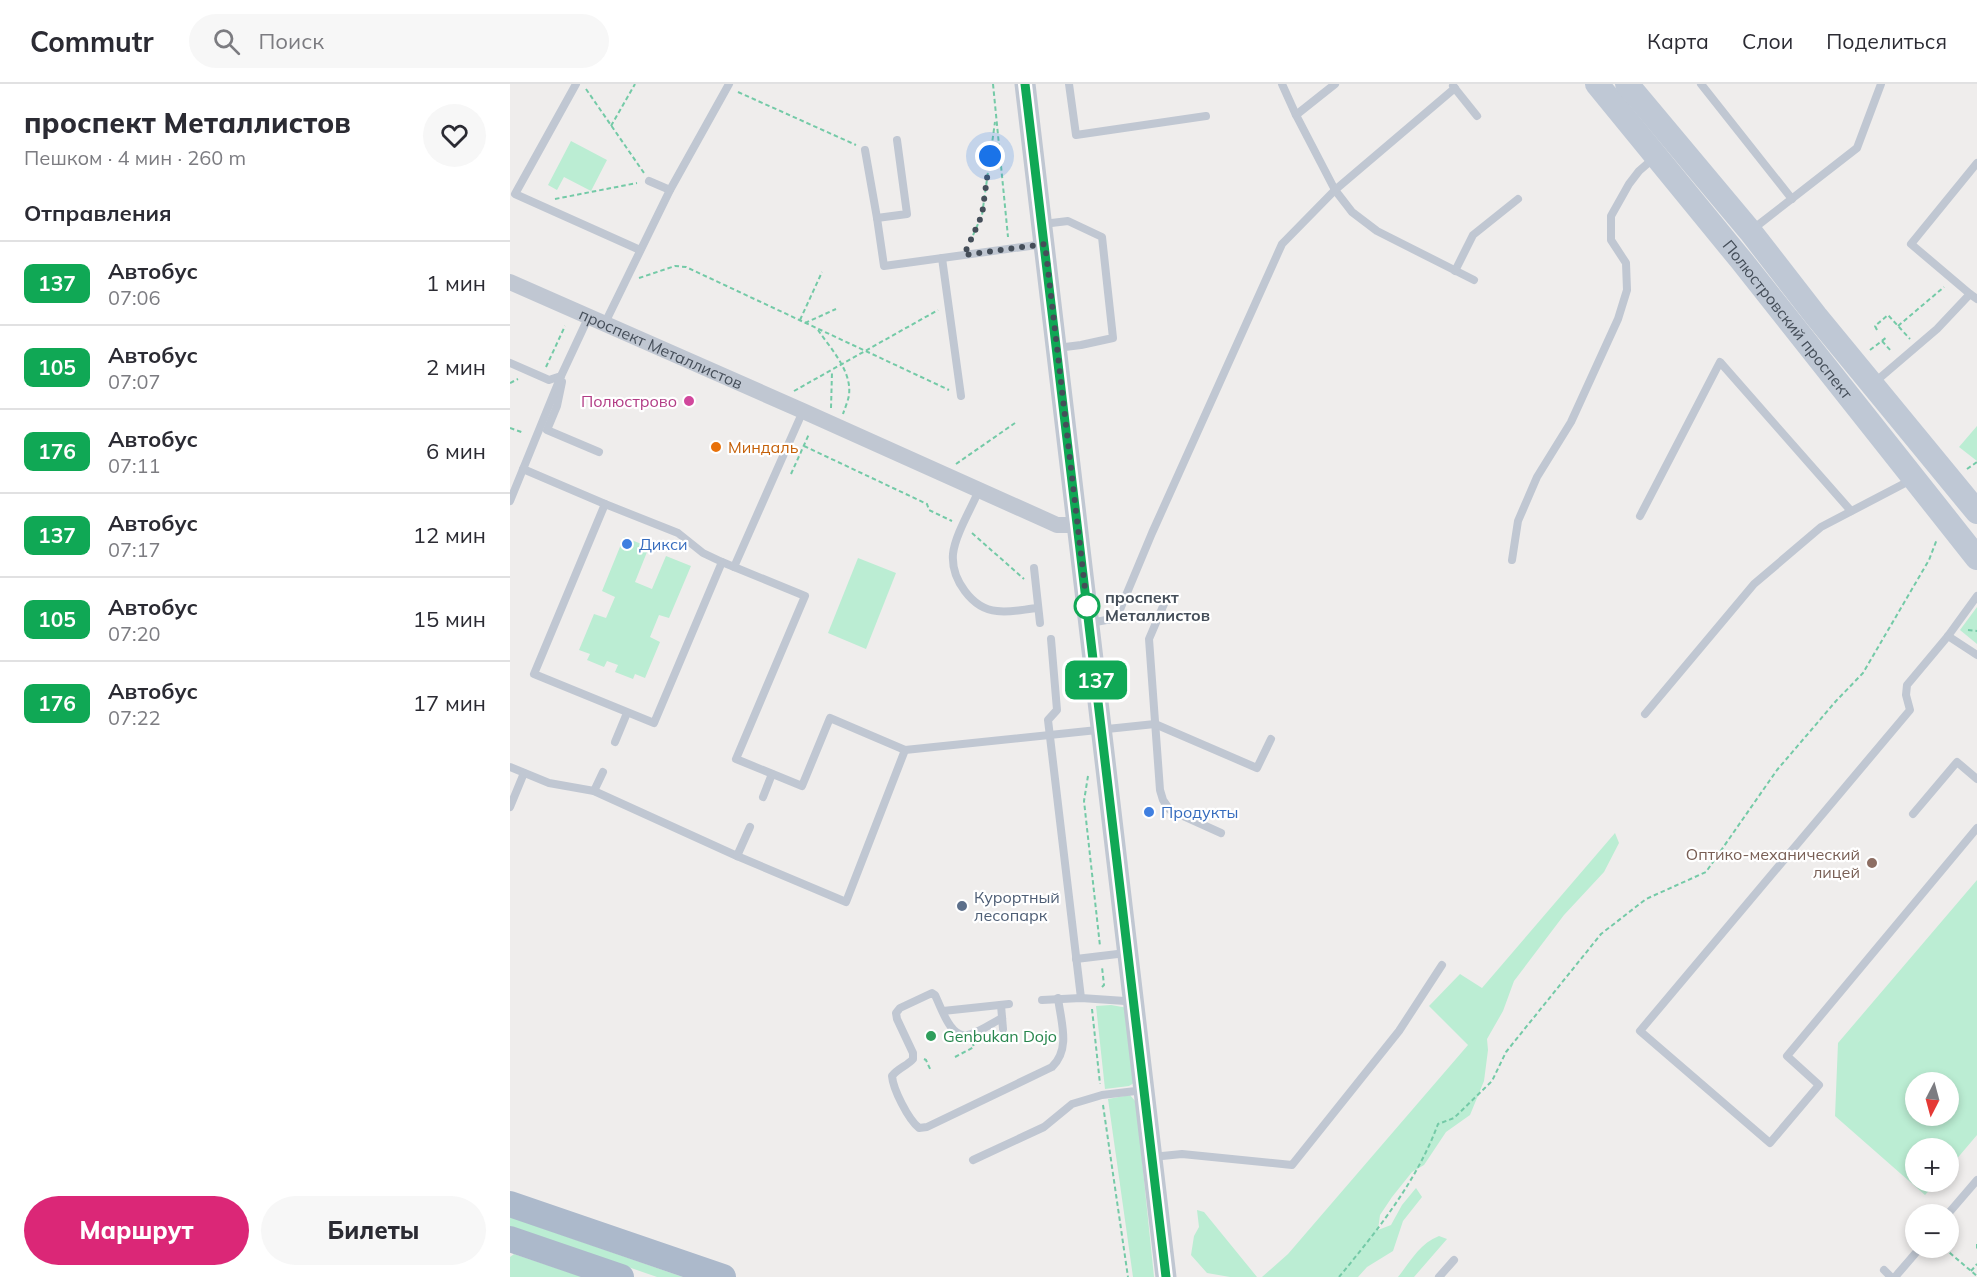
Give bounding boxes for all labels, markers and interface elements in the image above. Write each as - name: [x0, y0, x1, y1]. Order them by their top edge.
- search box: [189, 14, 609, 68]
- text: Commutr: [30, 24, 153, 59]
- icon: search: [210, 25, 243, 58]
- text: Поиск: [258, 27, 324, 55]
- text: Карта: [1647, 28, 1709, 54]
- text: Слои: [1742, 28, 1793, 54]
- text: Поделиться: [1826, 28, 1947, 54]
- button: heart: [423, 104, 486, 167]
- text: проспект Металлистов: [24, 105, 351, 140]
- your location: [975, 141, 1005, 171]
- text: Пешком · 4 мин · 260 m: [24, 145, 246, 170]
- text: Отправления: [24, 199, 172, 227]
- street label: Полюстровский проспект: [1719, 236, 1858, 404]
- text: Автобус: [108, 257, 198, 285]
- text: 1 мин: [426, 269, 486, 297]
- text: 137: [38, 270, 76, 296]
- text: 07:06: [108, 285, 161, 310]
- street label: проспект Металлистов: [576, 304, 746, 393]
- text: Автобус: [108, 341, 198, 369]
- text: 2 мин: [426, 353, 486, 381]
- text: 105: [38, 354, 76, 380]
- text: 07:07: [108, 369, 161, 394]
- place label: Полюстрово: [581, 391, 677, 411]
- marker: Полюстрово: [682, 394, 696, 408]
- text: Автобус: [108, 425, 198, 453]
- text: 6 мин: [426, 437, 486, 465]
- place label: Миндаль: [728, 437, 799, 457]
- text: 176: [38, 438, 76, 464]
- marker: Миндаль: [709, 440, 723, 454]
- text: 07:11: [108, 453, 161, 478]
- text: Автобус: [108, 509, 198, 537]
- text: 12 мин: [413, 521, 486, 549]
- text: 137: [38, 522, 76, 548]
- place label: Дикси: [639, 534, 688, 554]
- text: 07:17: [108, 537, 161, 562]
- marker: Дикси: [620, 537, 634, 551]
- place label: проспект Металлистов: [1105, 587, 1210, 625]
- text: Автобус: [108, 593, 198, 621]
- marker: проспект Металлистов: [1074, 593, 1100, 619]
- text: 15 мин: [413, 605, 486, 633]
- text: 105: [38, 606, 76, 632]
- text: 07:20: [108, 621, 161, 646]
- line badge: 137: [1062, 660, 1130, 700]
- text: 137: [1077, 667, 1115, 693]
- text: Автобус: [108, 677, 198, 705]
- text: 17 мин: [413, 689, 486, 717]
- text: 176: [38, 690, 76, 716]
- text: 07:22: [108, 705, 161, 730]
- place label: Продукты: [1161, 802, 1238, 822]
- marker: Продукты: [1142, 805, 1156, 819]
- place label: Оптико-механический лицей: [1686, 844, 1860, 882]
- marker: Оптико-механический лицей: [1865, 856, 1879, 870]
- place label: Курортный лесопарк: [974, 887, 1060, 925]
- marker: Курортный лесопарк: [955, 899, 969, 913]
- place label: Genbukan Dojo: [943, 1026, 1057, 1046]
- marker: Genbukan Dojo: [924, 1029, 938, 1043]
- north arrow: [1905, 1072, 1959, 1126]
- map controls: [1905, 1072, 1959, 1258]
- button: +: [1905, 1138, 1959, 1192]
- button: Маршрут: [24, 1196, 249, 1265]
- button: Билеты: [261, 1196, 486, 1265]
- button: −: [1905, 1204, 1959, 1258]

